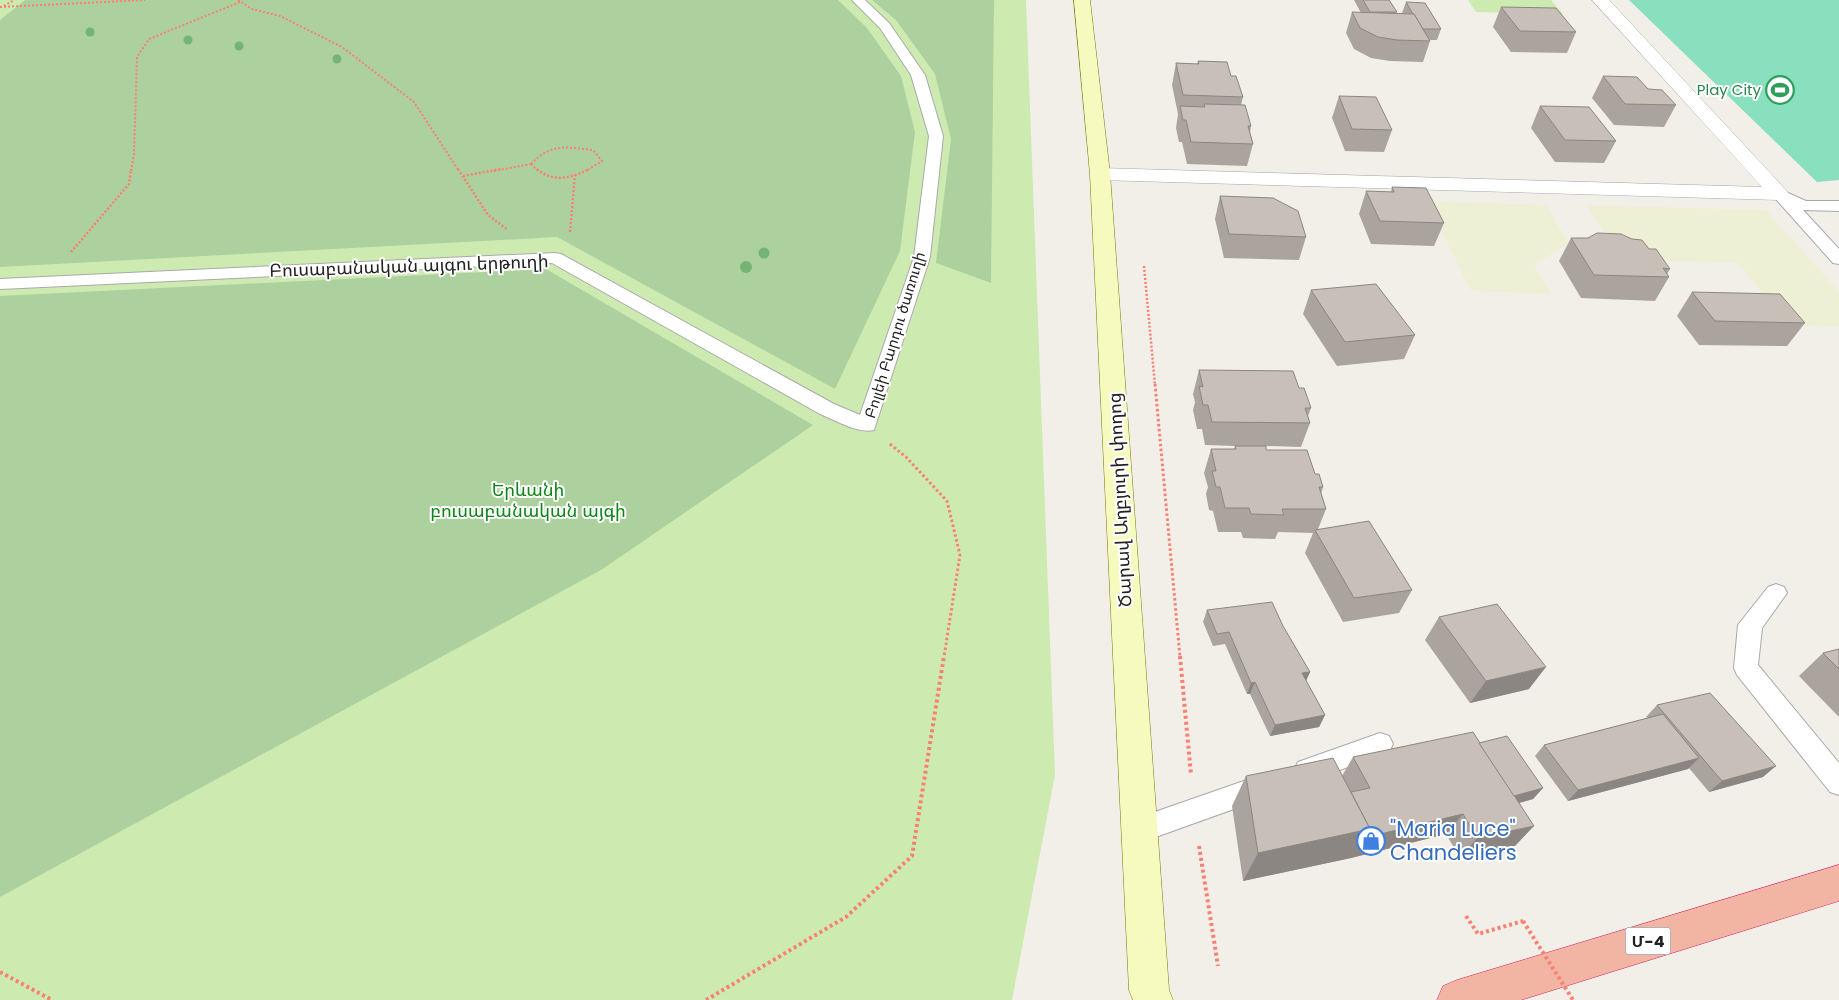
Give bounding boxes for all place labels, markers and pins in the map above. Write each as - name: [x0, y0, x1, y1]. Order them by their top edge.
- sports icon: Play City: [1765, 75, 1795, 105]
- place label: Play City: [1697, 79, 1762, 100]
- place label: "Maria Luce" Chandeliers: [1390, 814, 1517, 867]
- shop icon: "Maria Luce" Chandeliers: [1356, 826, 1386, 856]

